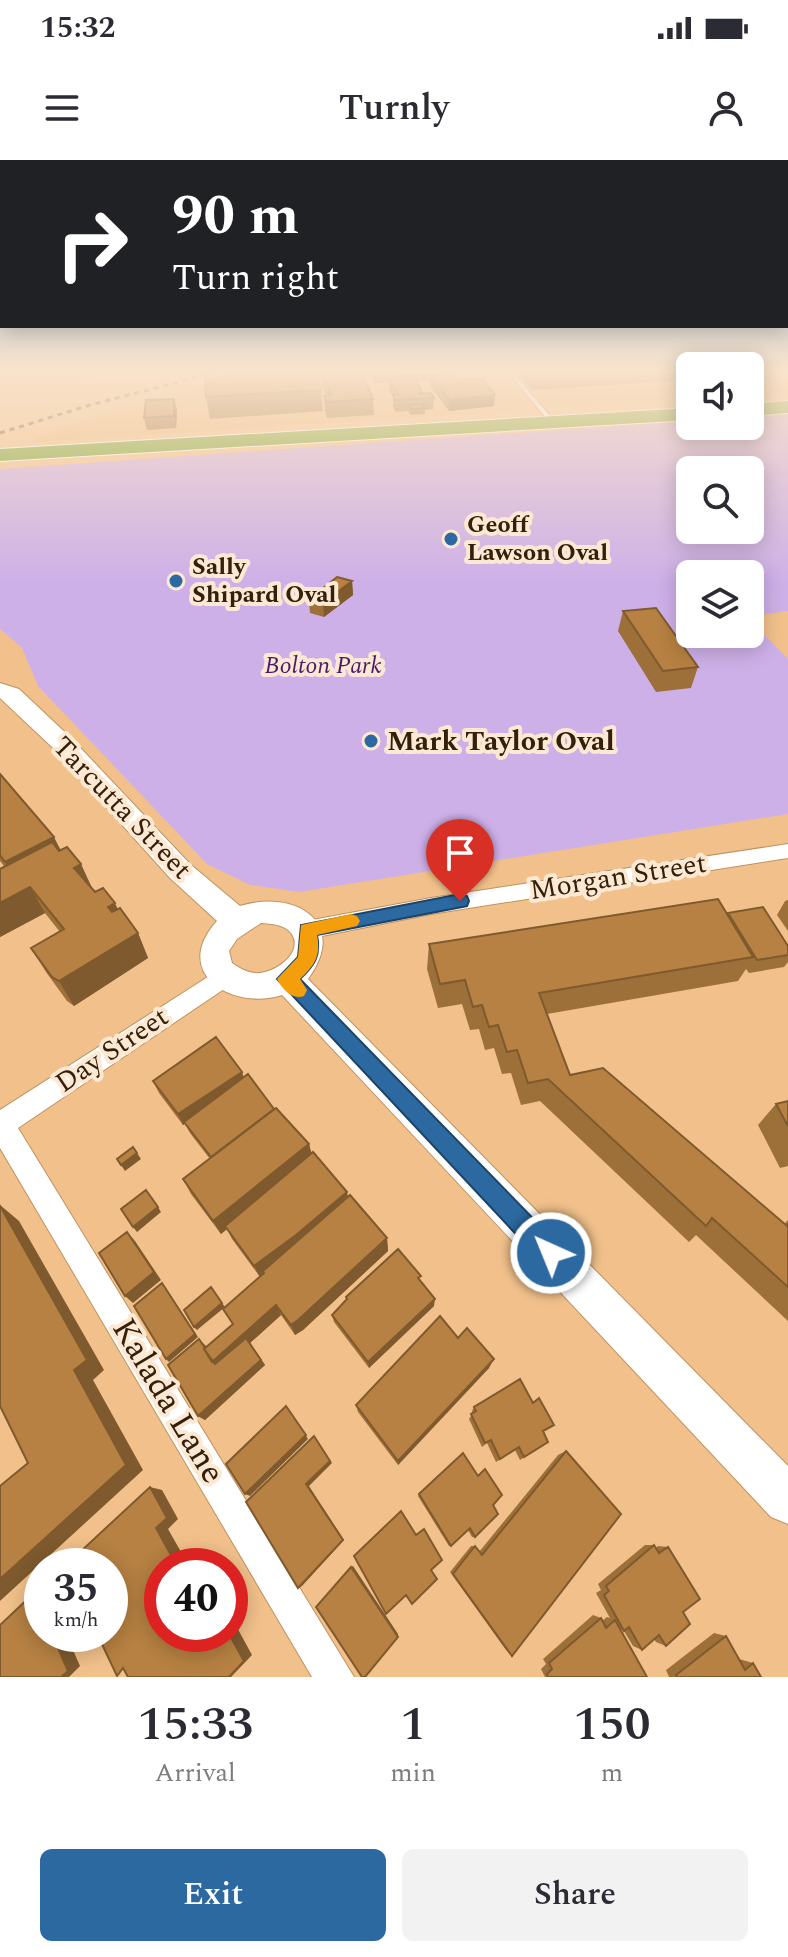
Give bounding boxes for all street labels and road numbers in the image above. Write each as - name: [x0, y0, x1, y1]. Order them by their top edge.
- street label: Tarcutta Street: [42, 726, 202, 890]
- street label: Morgan Street: [526, 842, 710, 912]
- street label: Day Street: [46, 996, 178, 1104]
- street label: Kalada Lane: [98, 1308, 238, 1494]

